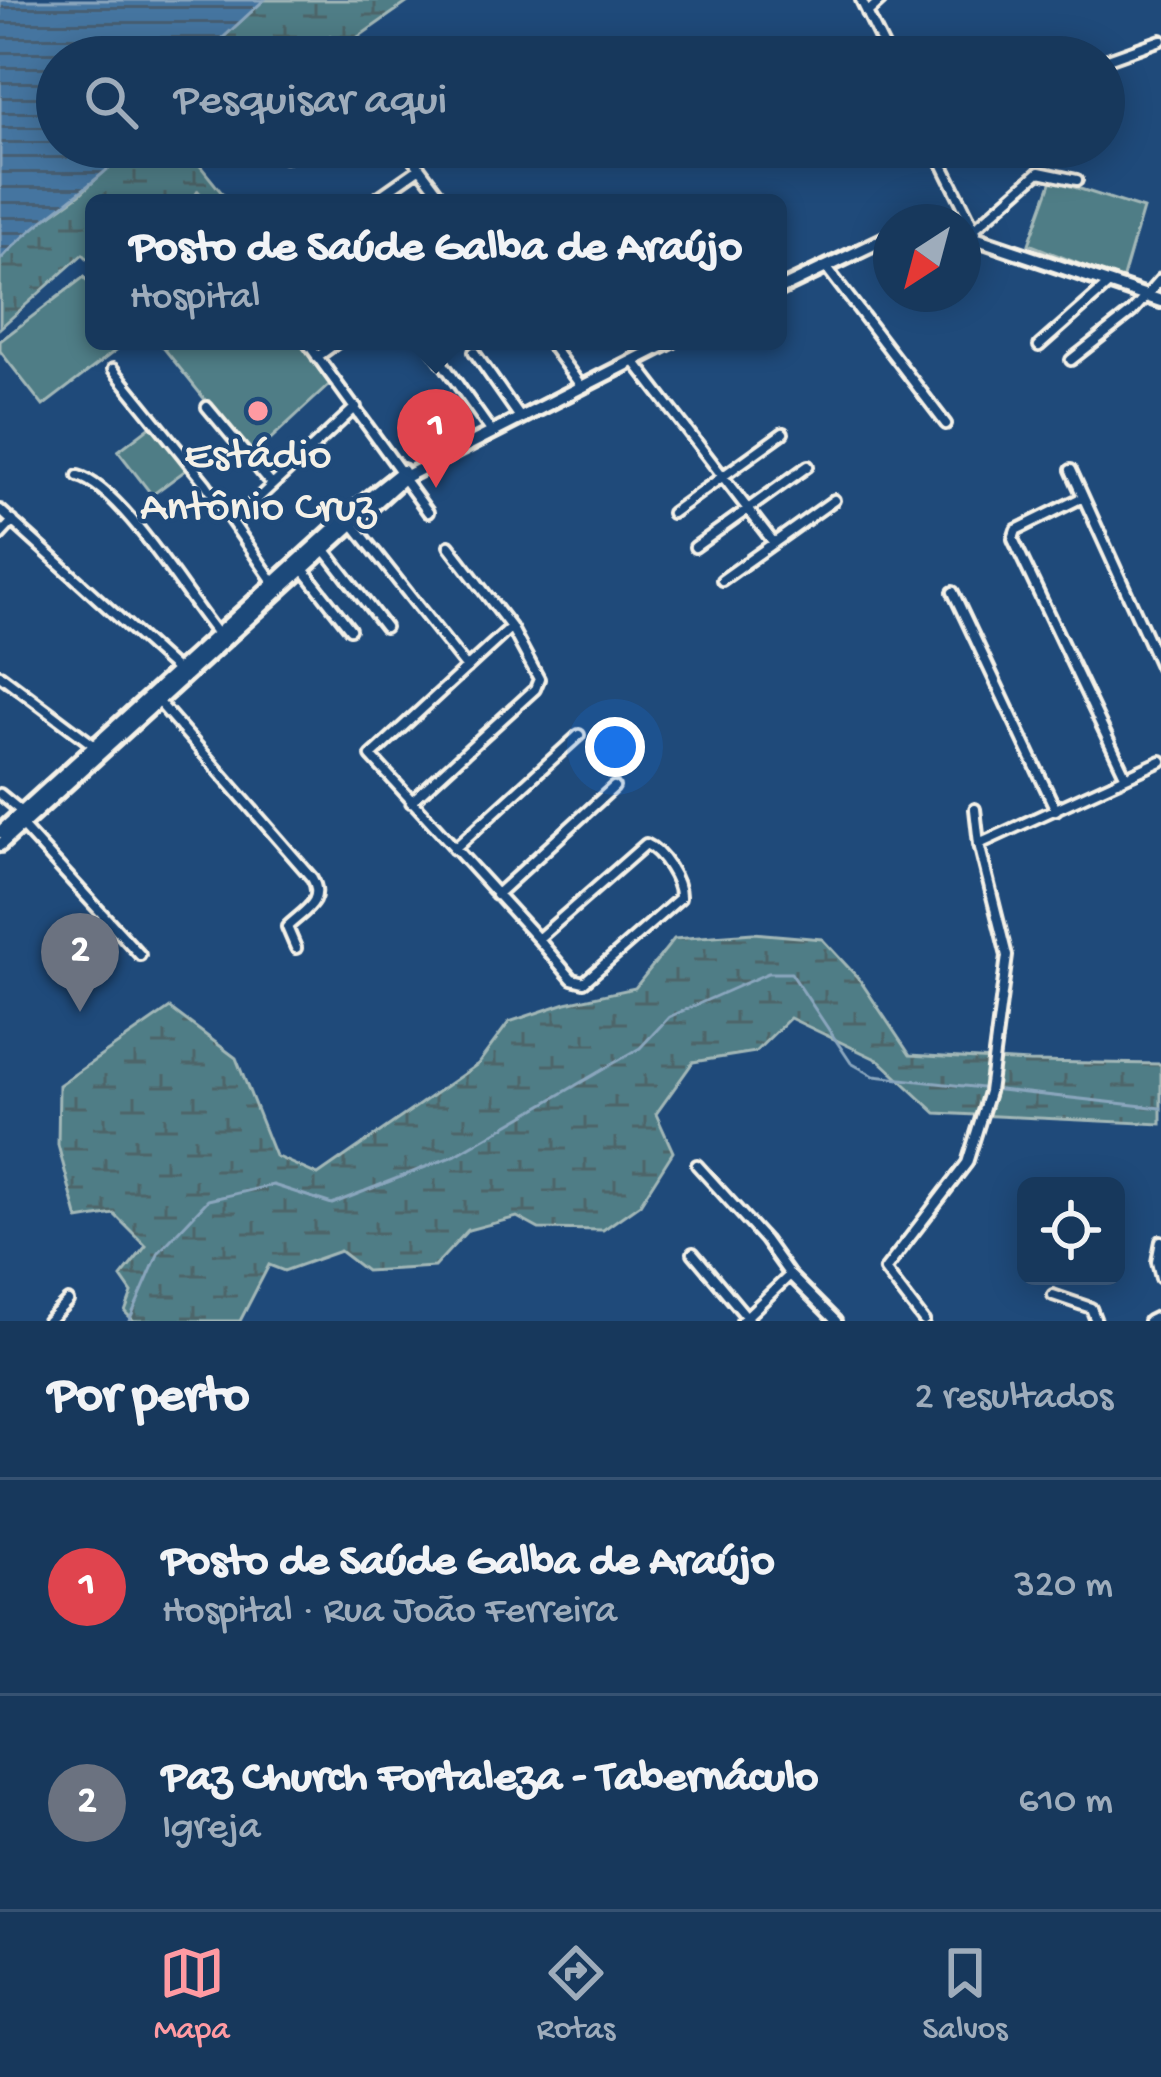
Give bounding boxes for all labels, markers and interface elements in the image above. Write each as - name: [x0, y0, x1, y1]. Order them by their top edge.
- search box: [36, 36, 1125, 168]
- icon: search: [78, 69, 144, 135]
- text: Pesquisar aqui: [174, 76, 447, 129]
- popup: [85, 194, 787, 350]
- north arrow: [873, 204, 981, 312]
- text: Posto de Saúde Galba de Araújo: [130, 223, 742, 276]
- text: Hospital: [130, 276, 260, 322]
- pin: 1: [397, 389, 475, 488]
- marker: Estádio Antônio Cruz: [245, 398, 271, 424]
- place label: Estádio Antônio Cruz: [140, 431, 377, 536]
- your location: [585, 717, 645, 777]
- pin: 2: [41, 913, 119, 1012]
- map controls: [1017, 1177, 1125, 1285]
- button: locate: [1017, 1177, 1125, 1285]
- text: Por perto: [48, 1369, 250, 1429]
- text: 2 resultados: [914, 1376, 1113, 1422]
- text: Posto de Saúde Galba de Araújo: [162, 1537, 775, 1590]
- text: 1: [79, 1564, 95, 1610]
- text: 320 m: [1015, 1564, 1113, 1610]
- text: Hospital · Rua João Ferreira: [162, 1590, 617, 1636]
- text: Paz Church Fortaleza - Tabernáculo: [162, 1753, 818, 1806]
- text: 2: [77, 1780, 97, 1826]
- text: 610 m: [1018, 1780, 1113, 1826]
- text: Igreja: [162, 1806, 261, 1852]
- tab: Mapa: [154, 1940, 229, 2050]
- tab: Rotas: [537, 1940, 615, 2050]
- tab: Salvos: [923, 1940, 1007, 2050]

